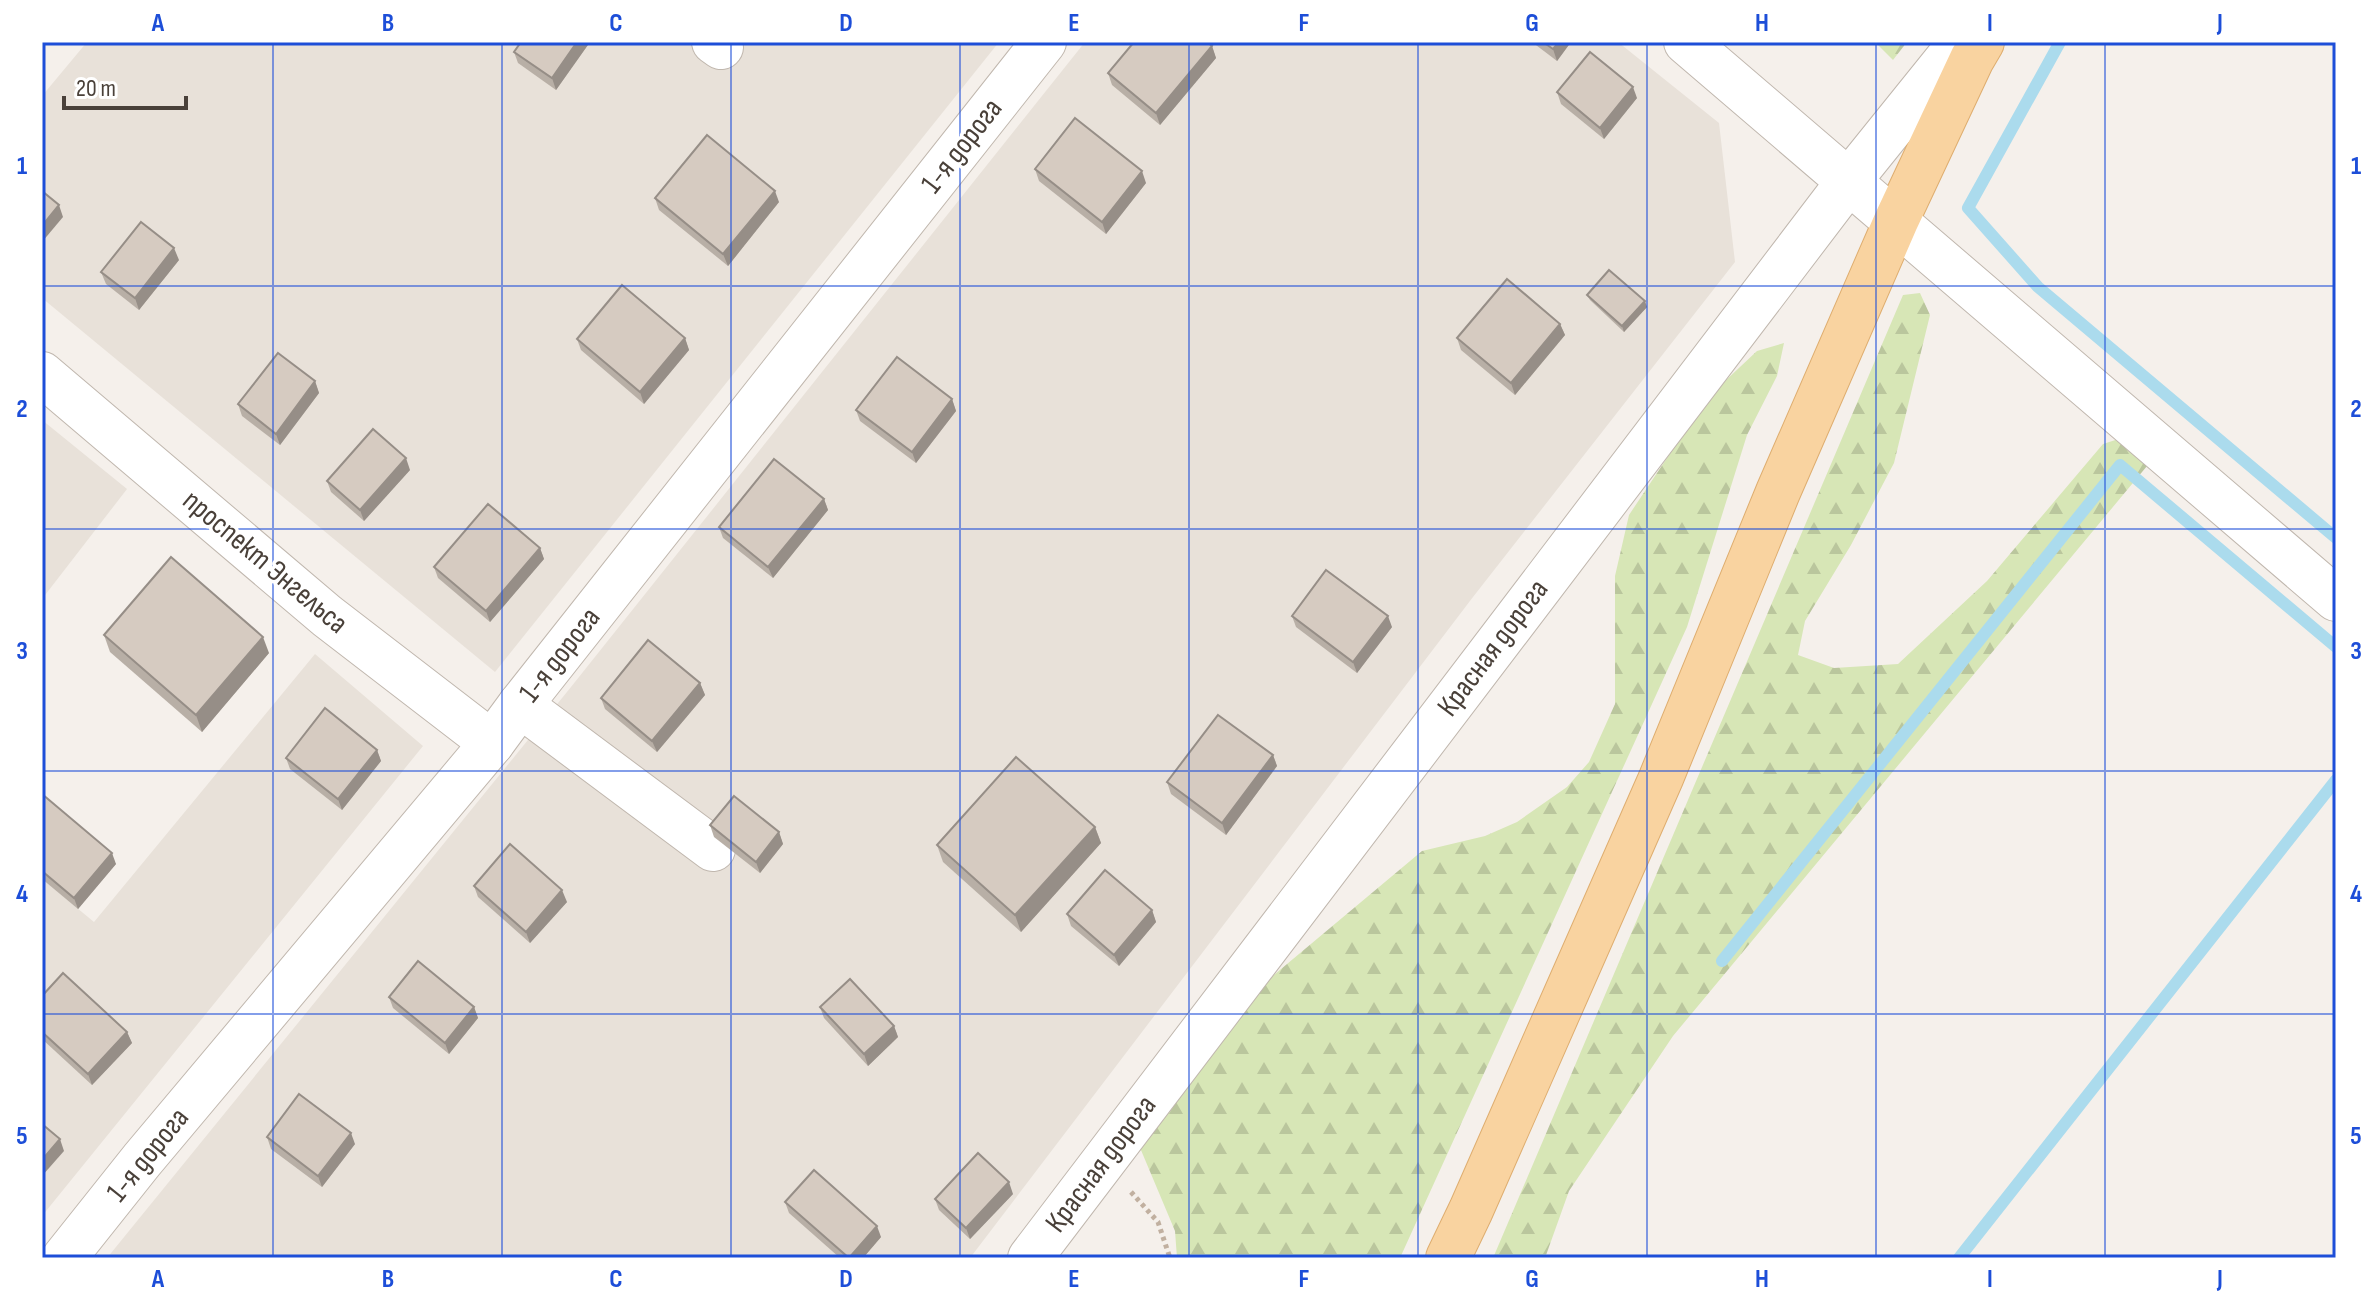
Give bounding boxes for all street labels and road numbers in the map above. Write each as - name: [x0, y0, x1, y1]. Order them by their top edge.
- street label: 1-я дорога: [914, 91, 1010, 201]
- street label: проспект Энгельса: [175, 483, 355, 641]
- street label: Красная дорога: [1430, 572, 1556, 724]
- street label: 1-я дорога: [512, 600, 608, 710]
- street label: Красная дорога: [1038, 1088, 1164, 1240]
- street label: 1-я дорога: [99, 1101, 197, 1209]

